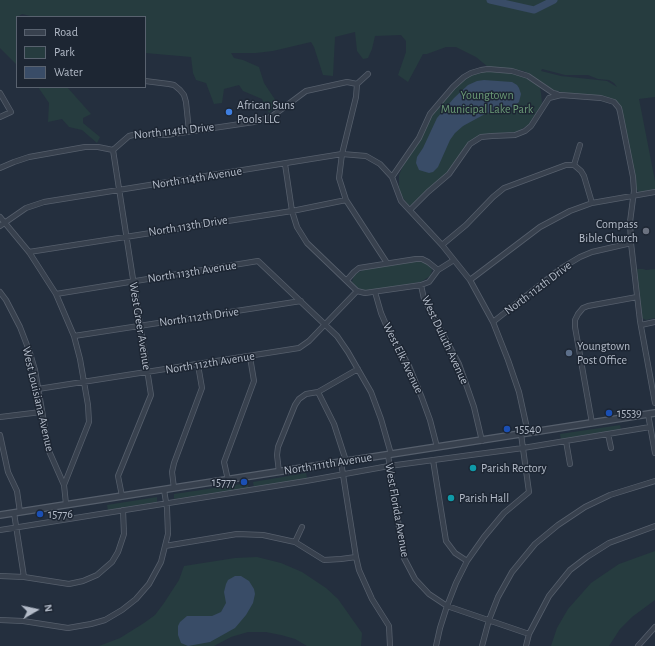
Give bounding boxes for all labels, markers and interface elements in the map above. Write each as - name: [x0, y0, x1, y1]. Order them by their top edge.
- legend: [16, 16, 146, 88]
- text: Road: [54, 26, 78, 38]
- text: Park: [54, 46, 75, 58]
- text: Water: [54, 66, 83, 78]
- park label: Youngtown Municipal Lake Park: [441, 88, 533, 116]
- place label: African Suns Pools LLC: [237, 98, 295, 126]
- marker: African Suns Pools LLC: [224, 107, 234, 117]
- street label: North 114th Drive: [133, 120, 215, 142]
- street label: North 114th Avenue: [151, 164, 243, 192]
- street label: North 113th Drive: [147, 213, 229, 239]
- place label: Compass Bible Church: [579, 217, 638, 245]
- marker: Compass Bible Church: [641, 226, 651, 236]
- street label: North 113th Avenue: [146, 258, 238, 286]
- street label: North 112th Drive: [502, 258, 574, 318]
- street label: West Greer Avenue: [126, 281, 154, 371]
- street label: West Duluth Avenue: [418, 293, 472, 387]
- street label: North 112th Drive: [158, 304, 240, 330]
- street label: West Elk Avenue: [380, 320, 426, 396]
- place label: Youngtown Post Office: [577, 339, 630, 367]
- street label: West Louisiana Avenue: [19, 345, 57, 453]
- marker: Youngtown Post Office: [564, 348, 574, 358]
- street label: North 112th Avenue: [164, 349, 256, 377]
- place label: 15539: [617, 406, 642, 420]
- marker: 15539: [604, 408, 614, 418]
- place label: 15540: [515, 422, 541, 436]
- marker: 15540: [502, 424, 512, 434]
- street label: North 111th Avenue: [283, 450, 373, 478]
- place label: Parish Rectory: [481, 461, 547, 475]
- street label: West Florida Avenue: [382, 462, 412, 558]
- marker: Parish Rectory: [468, 463, 478, 473]
- place label: 15777: [212, 475, 236, 489]
- marker: 15777: [239, 477, 249, 487]
- place label: Parish Hall: [459, 491, 509, 505]
- marker: Parish Hall: [446, 493, 456, 503]
- place label: 15776: [48, 507, 73, 521]
- marker: 15776: [35, 509, 45, 519]
- north arrow: [16, 590, 56, 630]
- text: N: [42, 603, 54, 613]

